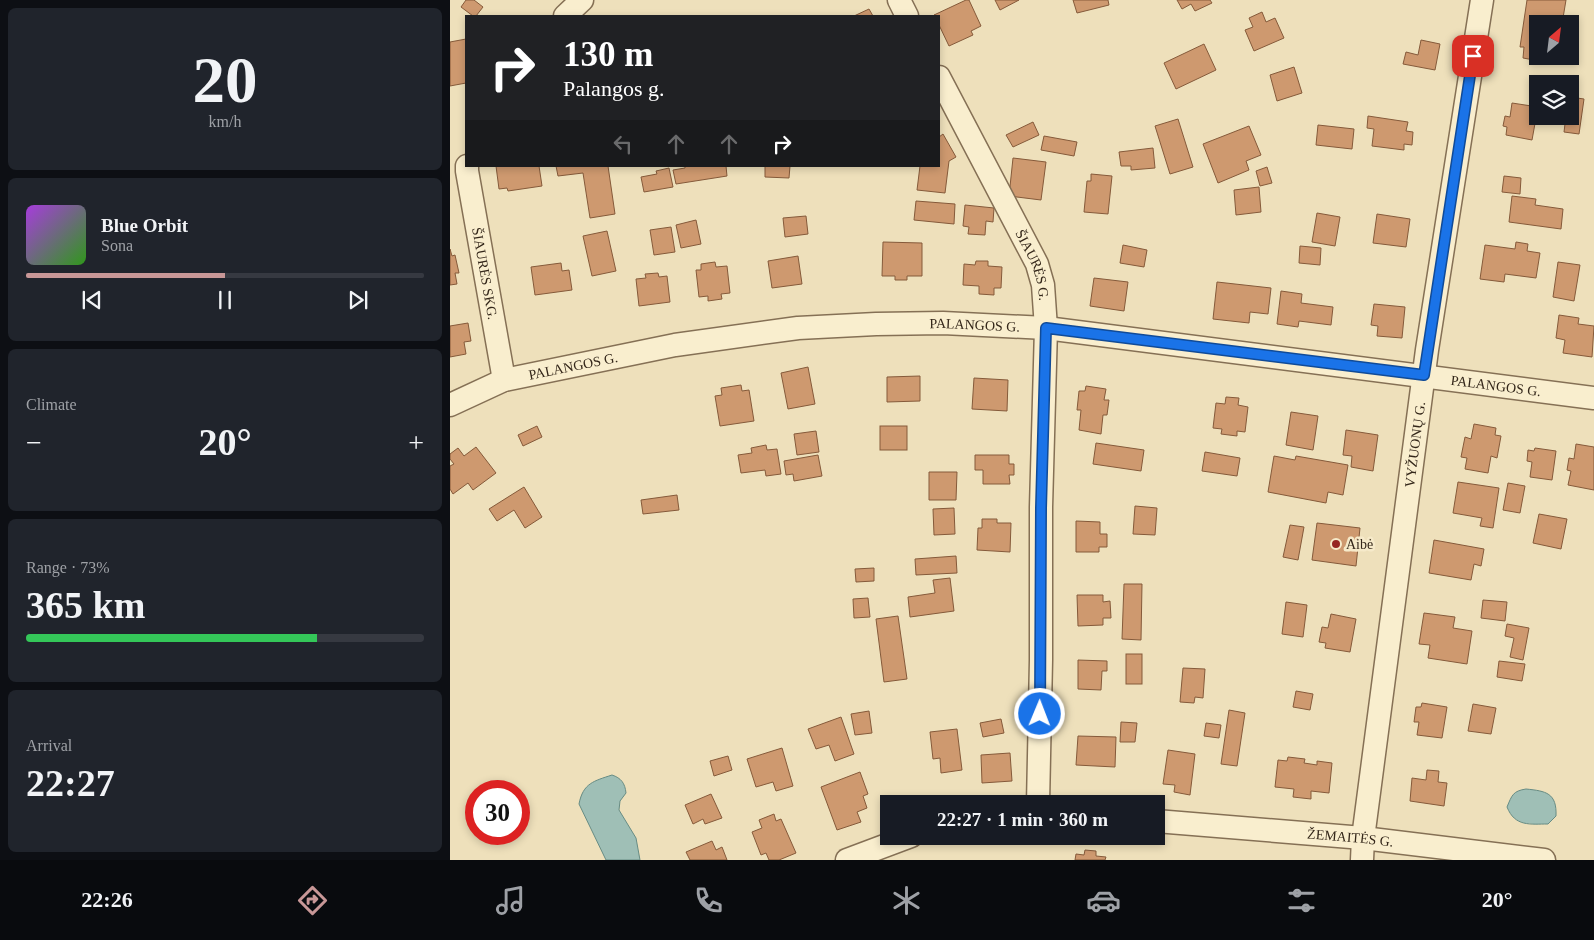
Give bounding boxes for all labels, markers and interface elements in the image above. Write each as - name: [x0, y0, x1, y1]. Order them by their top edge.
- north arrow: [1529, 15, 1579, 65]
- map controls: [1529, 15, 1579, 125]
- icon: right: [480, 35, 545, 100]
- text: 130 m: [563, 35, 653, 74]
- pin: [1452, 35, 1494, 77]
- icon: arrive: [1459, 42, 1487, 70]
- text: 20: [193, 44, 258, 116]
- button: layers: [1529, 75, 1579, 125]
- text: Palangos g.: [563, 76, 664, 101]
- text: km/h: [209, 113, 241, 130]
- icon: left: [609, 130, 637, 158]
- icon: ahead: [662, 130, 690, 158]
- icon: ahead: [715, 130, 743, 158]
- icon: right: [768, 130, 796, 158]
- text: Blue Orbit: [101, 215, 188, 236]
- street label: ŠIAURĖS SKG.: [469, 226, 500, 321]
- street label: ŠIAURĖS G.: [1012, 227, 1051, 301]
- text: Sona: [101, 237, 133, 254]
- icon: previous: [78, 286, 106, 314]
- icon: pause: [211, 286, 239, 314]
- icon: next: [344, 286, 372, 314]
- street label: PALANGOS G.: [929, 316, 1020, 335]
- street label: PALANGOS G.: [527, 350, 619, 383]
- street label: PALANGOS G.: [1450, 373, 1542, 399]
- text: Climate: [26, 396, 77, 413]
- street label: VYŽUONŲ G.: [1402, 401, 1428, 488]
- text: 20°: [198, 421, 252, 463]
- text: −: [26, 427, 42, 458]
- text: +: [408, 427, 424, 458]
- place label: Aibė: [1346, 537, 1373, 552]
- marker: Aibė: [1330, 538, 1342, 550]
- text: Range · 73%: [26, 559, 110, 576]
- text: 365 km: [26, 584, 145, 626]
- position arrow: [1013, 687, 1065, 739]
- text: Arrival: [26, 737, 72, 754]
- text: 22:27: [26, 762, 115, 804]
- speed limit sign: 30: [465, 780, 530, 845]
- text: 22:27 · 1 min · 360 m: [937, 809, 1108, 830]
- street label: ŽEMAITĖS G.: [1307, 825, 1394, 850]
- icon: directions: [295, 883, 330, 918]
- icon: music: [493, 883, 528, 918]
- icon: phone: [691, 883, 726, 918]
- icon: climate: [889, 883, 924, 918]
- icon: car: [1086, 883, 1121, 918]
- icon: filters: [1284, 883, 1319, 918]
- text: 22:26: [81, 887, 133, 912]
- text: 20°: [1482, 887, 1513, 912]

